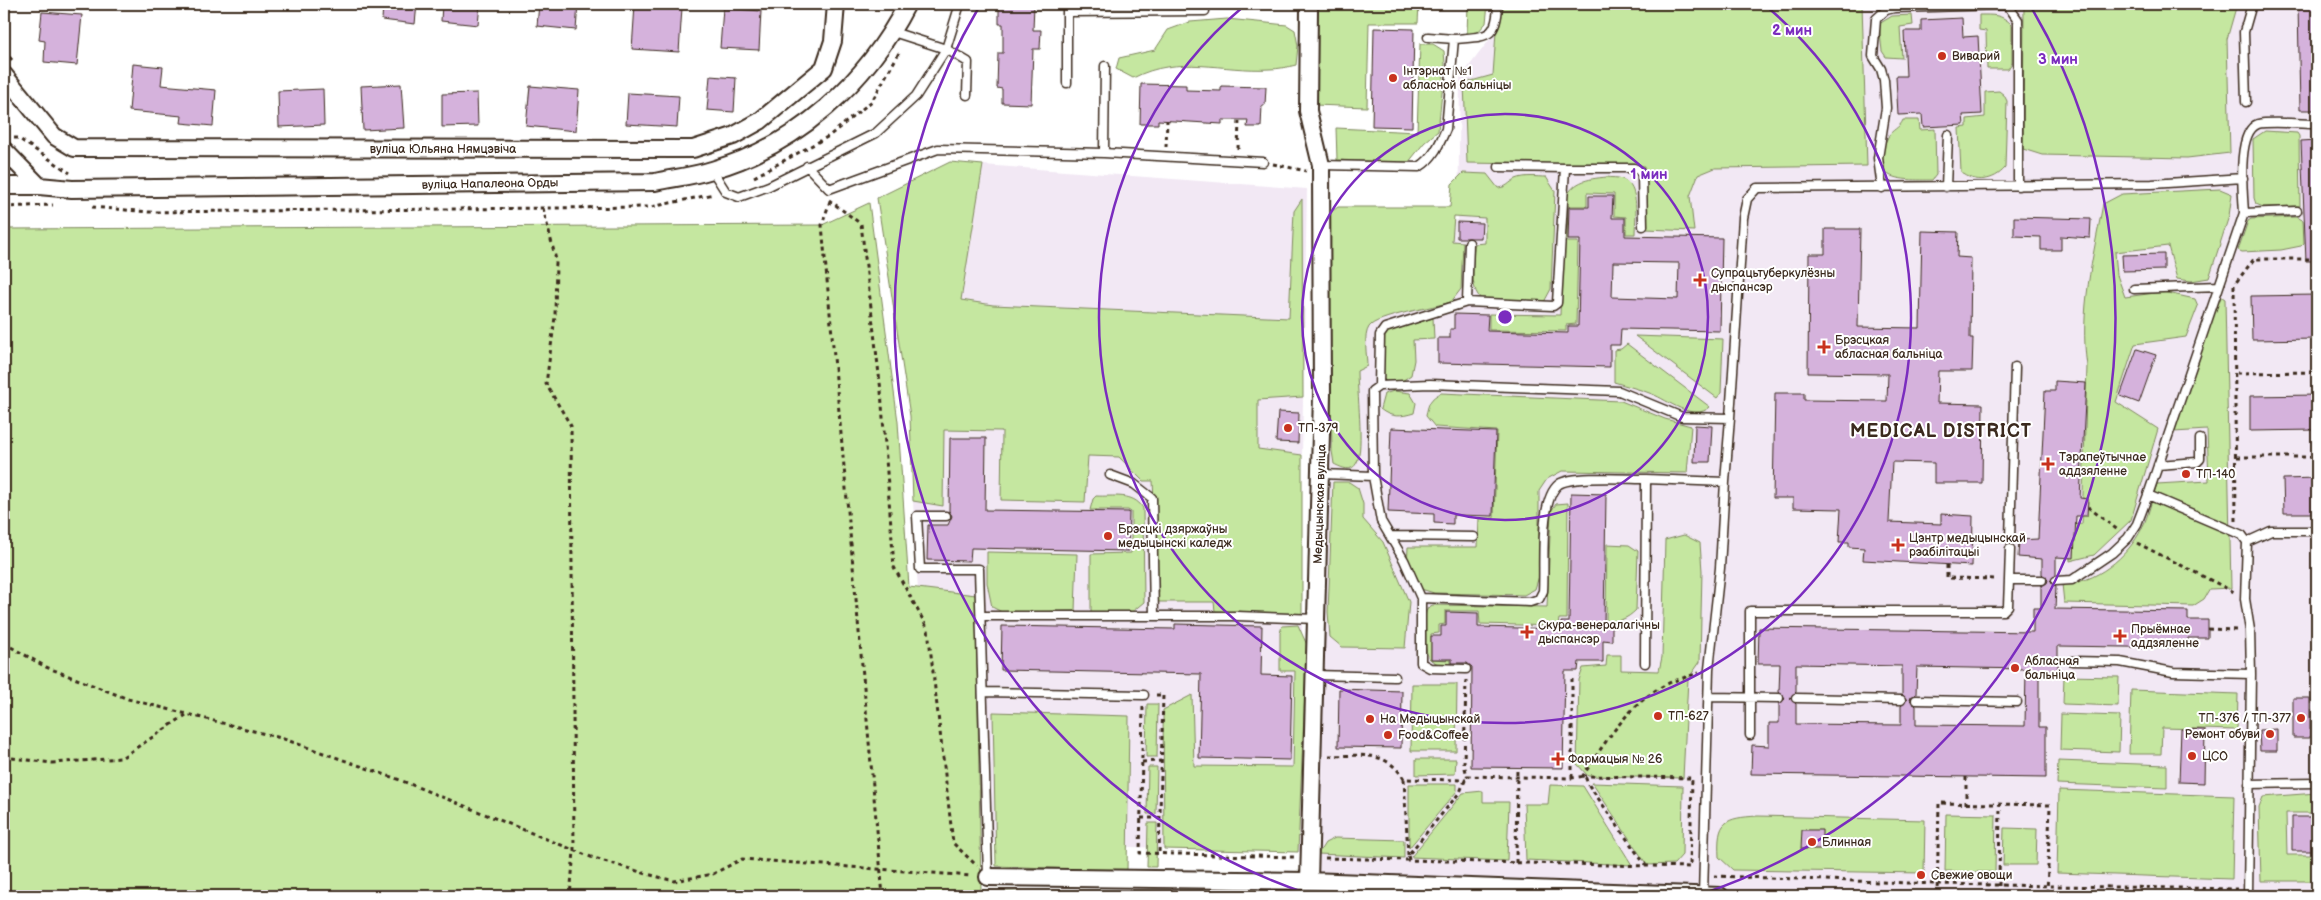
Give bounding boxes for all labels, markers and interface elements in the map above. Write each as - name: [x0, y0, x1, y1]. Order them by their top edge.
- text: 2 мин: [1772, 21, 1812, 40]
- place label: Виварий: [1952, 49, 2000, 64]
- marker: Виварий: [1936, 50, 1948, 62]
- text: 3 мин: [2038, 50, 2078, 69]
- place label: Інтэрнат №1 абласной бальніцы: [1403, 64, 1511, 93]
- marker: Інтэрнат №1 абласной бальніцы: [1387, 72, 1399, 84]
- street label: вуліца Юльяна Нямцэвіча: [370, 142, 516, 157]
- text: 1 мин: [1630, 165, 1668, 184]
- street label: вуліца Напалеона Орды: [421, 175, 559, 193]
- place label: Супрацьтуберкулёзны дыспансэр: [1711, 266, 1835, 295]
- marker: Супрацьтуберкулёзны дыспансэр: [1693, 273, 1707, 287]
- centre of rings: [1496, 308, 1514, 326]
- place label: Брэсцкая абласная бальніца: [1835, 333, 1943, 362]
- marker: Брэсцкая абласная бальніца: [1817, 340, 1831, 354]
- place label: ТП-379: [1298, 421, 1339, 436]
- district label: MEDICAL DISTRICT: [1850, 421, 2032, 442]
- marker: ТП-379: [1282, 422, 1294, 434]
- street label: Медыцынская вуліца: [1310, 444, 1330, 564]
- place label: Тэрапеўтычнае аддзяленне: [2059, 450, 2146, 479]
- marker: Тэрапеўтычнае аддзяленне: [2041, 457, 2055, 471]
- place label: ТП-140: [2196, 467, 2235, 482]
- marker: ТП-140: [2180, 468, 2192, 480]
- place label: Брэсцкі дзяржаўны медыцынскі каледж: [1118, 522, 1233, 551]
- marker: Брэсцкі дзяржаўны медыцынскі каледж: [1102, 530, 1114, 542]
- place label: Цэнтр медыцынскай рэабілітацыі: [1909, 531, 2026, 560]
- marker: Цэнтр медыцынскай рэабілітацыі: [1891, 538, 1905, 552]
- place label: Скура-венералагічны дыспансэр: [1538, 618, 1660, 647]
- place label: Прыёмнае аддзяленне: [2131, 622, 2199, 651]
- marker: Скура-венералагічны дыспансэр: [1520, 625, 1534, 639]
- marker: Прыёмнае аддзяленне: [2113, 629, 2127, 643]
- place label: Абласная бальніца: [2024, 654, 2080, 683]
- marker: Абласная бальніца: [2009, 662, 2021, 674]
- place label: ТП-627: [1668, 709, 1709, 724]
- marker: ТП-627: [1652, 710, 1664, 722]
- place label: ТП-376 / ТП-377: [2199, 711, 2291, 726]
- place label: На Медыцынскай: [1380, 712, 1481, 727]
- marker: ТП-376 / ТП-377: [2295, 712, 2307, 724]
- marker: На Медыцынскай: [1364, 713, 1376, 725]
- place label: Ремонт обуви: [2185, 727, 2260, 742]
- place label: Food&Coffee: [1398, 728, 1469, 743]
- marker: Ремонт обуви: [2264, 728, 2276, 740]
- marker: Food&Coffee: [1382, 729, 1394, 741]
- place label: ЦСО: [2202, 749, 2228, 764]
- marker: ЦСО: [2186, 750, 2198, 762]
- place label: Фармацыя № 26: [1568, 752, 1662, 767]
- marker: Фармацыя № 26: [1552, 753, 1564, 765]
- place label: Блинная: [1822, 835, 1872, 850]
- marker: Блинная: [1806, 836, 1818, 848]
- place label: Свежие овощи: [1931, 868, 2012, 883]
- marker: Свежие овощи: [1915, 869, 1927, 881]

